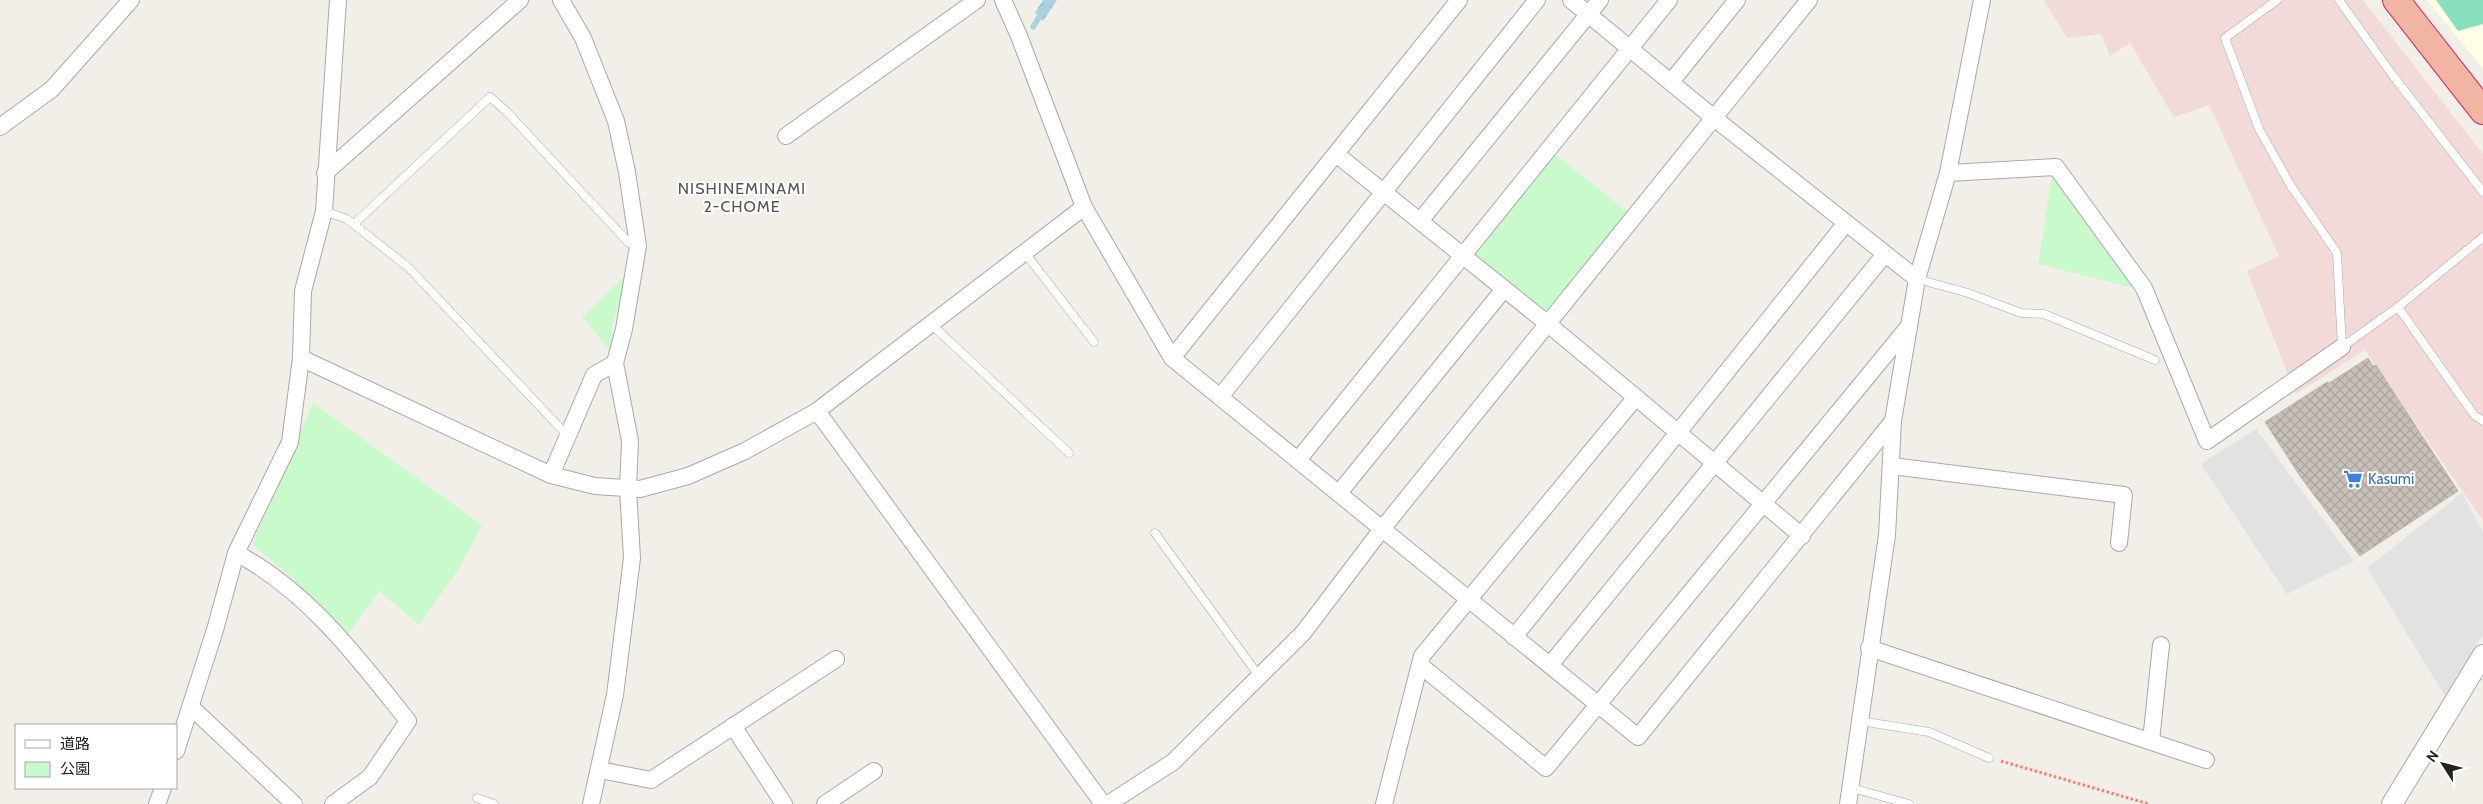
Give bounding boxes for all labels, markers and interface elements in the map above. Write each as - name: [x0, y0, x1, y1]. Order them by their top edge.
- district label: NISHINEMINAMI 2-CHOME: [678, 179, 806, 216]
- supermarket icon: Kasumi: [2342, 468, 2364, 490]
- place label: Kasumi: [2368, 470, 2414, 488]
- legend: [15, 724, 178, 789]
- text: 道路: [60, 735, 90, 753]
- north arrow: [2418, 739, 2468, 789]
- text: N: [2422, 747, 2443, 766]
- text: 公園: [60, 760, 90, 778]

